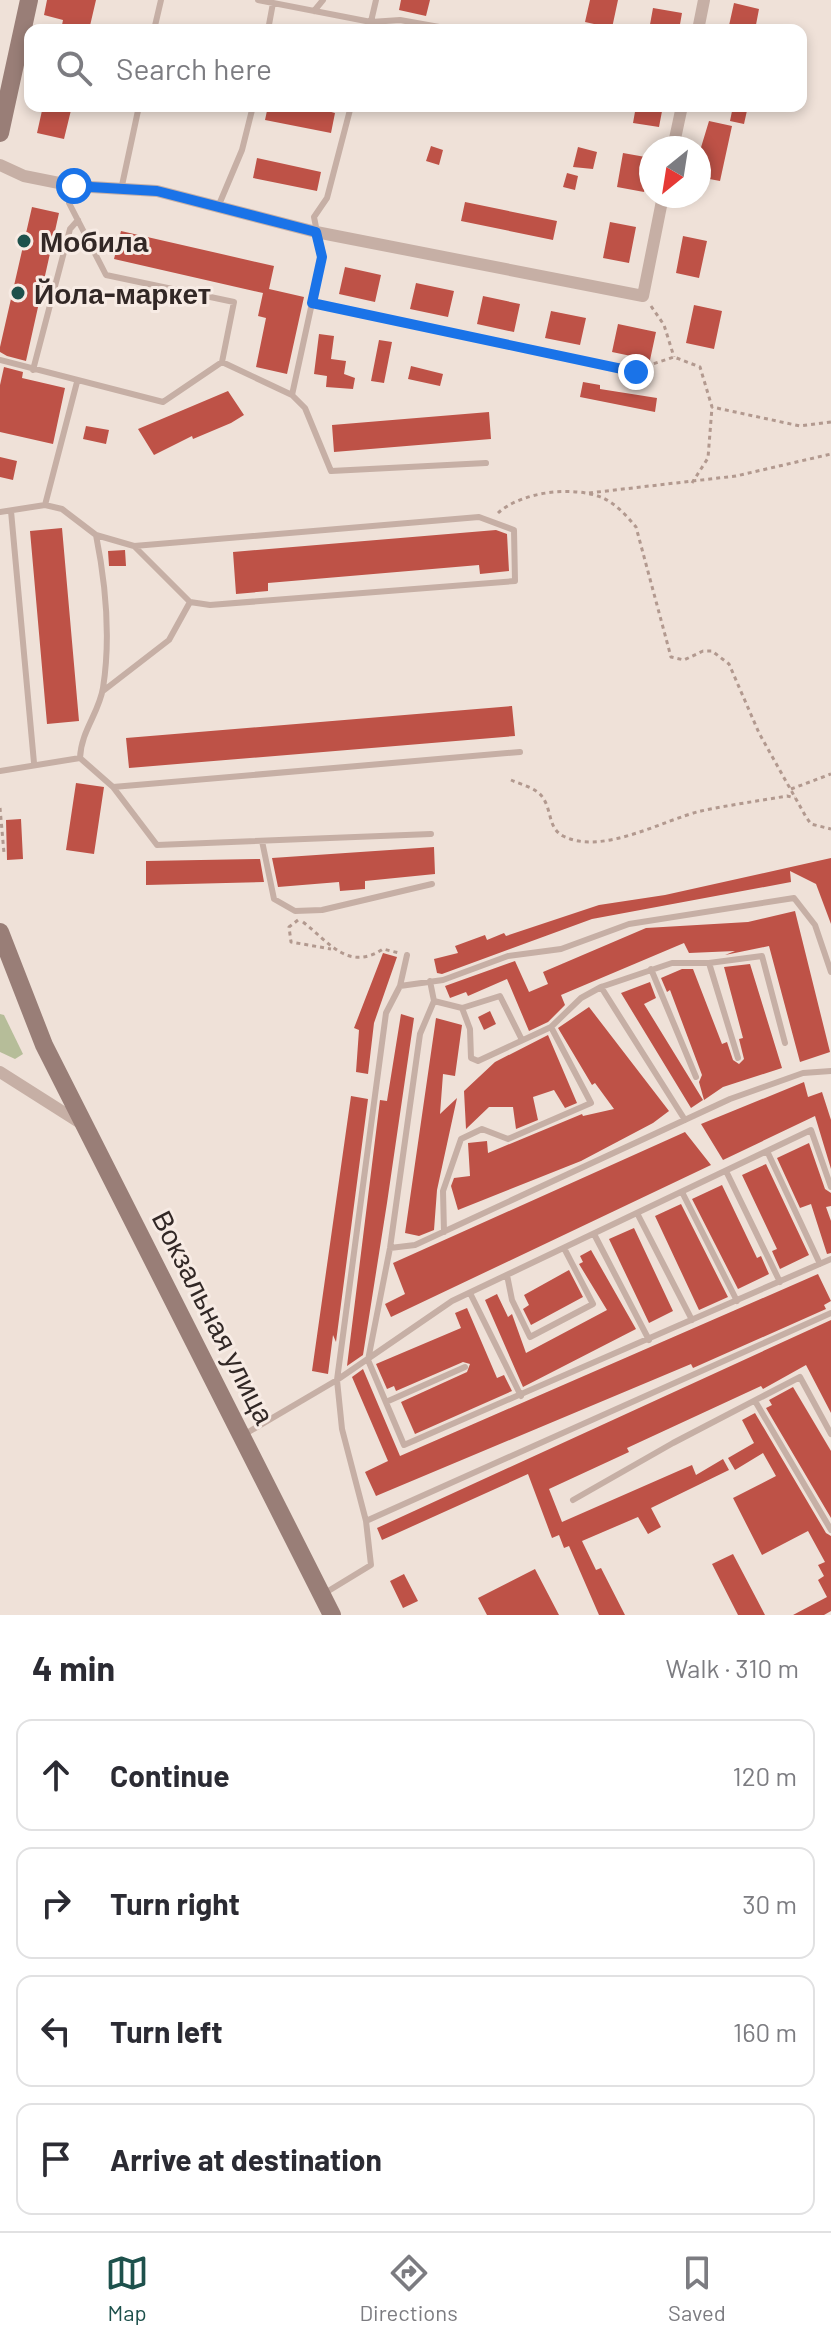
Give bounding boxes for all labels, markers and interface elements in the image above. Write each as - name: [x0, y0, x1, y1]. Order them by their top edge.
- search box: [24, 24, 807, 112]
- icon: search: [52, 46, 96, 90]
- text: Search here: [116, 50, 272, 86]
- north arrow: [639, 136, 711, 208]
- route start: [56, 168, 92, 204]
- place label: Мобила: [40, 224, 149, 258]
- marker: Мобила: [15, 232, 33, 250]
- place label: Йола-маркет: [34, 276, 211, 310]
- marker: Йола-маркет: [9, 284, 27, 302]
- route end: [618, 354, 654, 390]
- street label: Вокзальная улица: [146, 1205, 283, 1430]
- text: 4 min: [32, 1647, 115, 1688]
- text: Walk · 310 m: [666, 1652, 799, 1683]
- icon: ahead: [34, 1753, 78, 1797]
- text: Continue: [110, 1757, 230, 1793]
- text: 120 m: [733, 1760, 797, 1791]
- icon: right: [34, 1881, 78, 1925]
- text: Turn right: [110, 1885, 240, 1921]
- text: 30 m: [742, 1888, 797, 1919]
- icon: left: [34, 2009, 78, 2053]
- text: Turn left: [110, 2013, 223, 2049]
- text: 160 m: [733, 2016, 797, 2047]
- icon: arrive: [34, 2137, 78, 2181]
- text: Arrive at destination: [110, 2141, 382, 2177]
- tab: Map: [105, 2251, 149, 2325]
- tab: Directions: [359, 2251, 458, 2325]
- tab: Saved: [668, 2251, 726, 2325]

